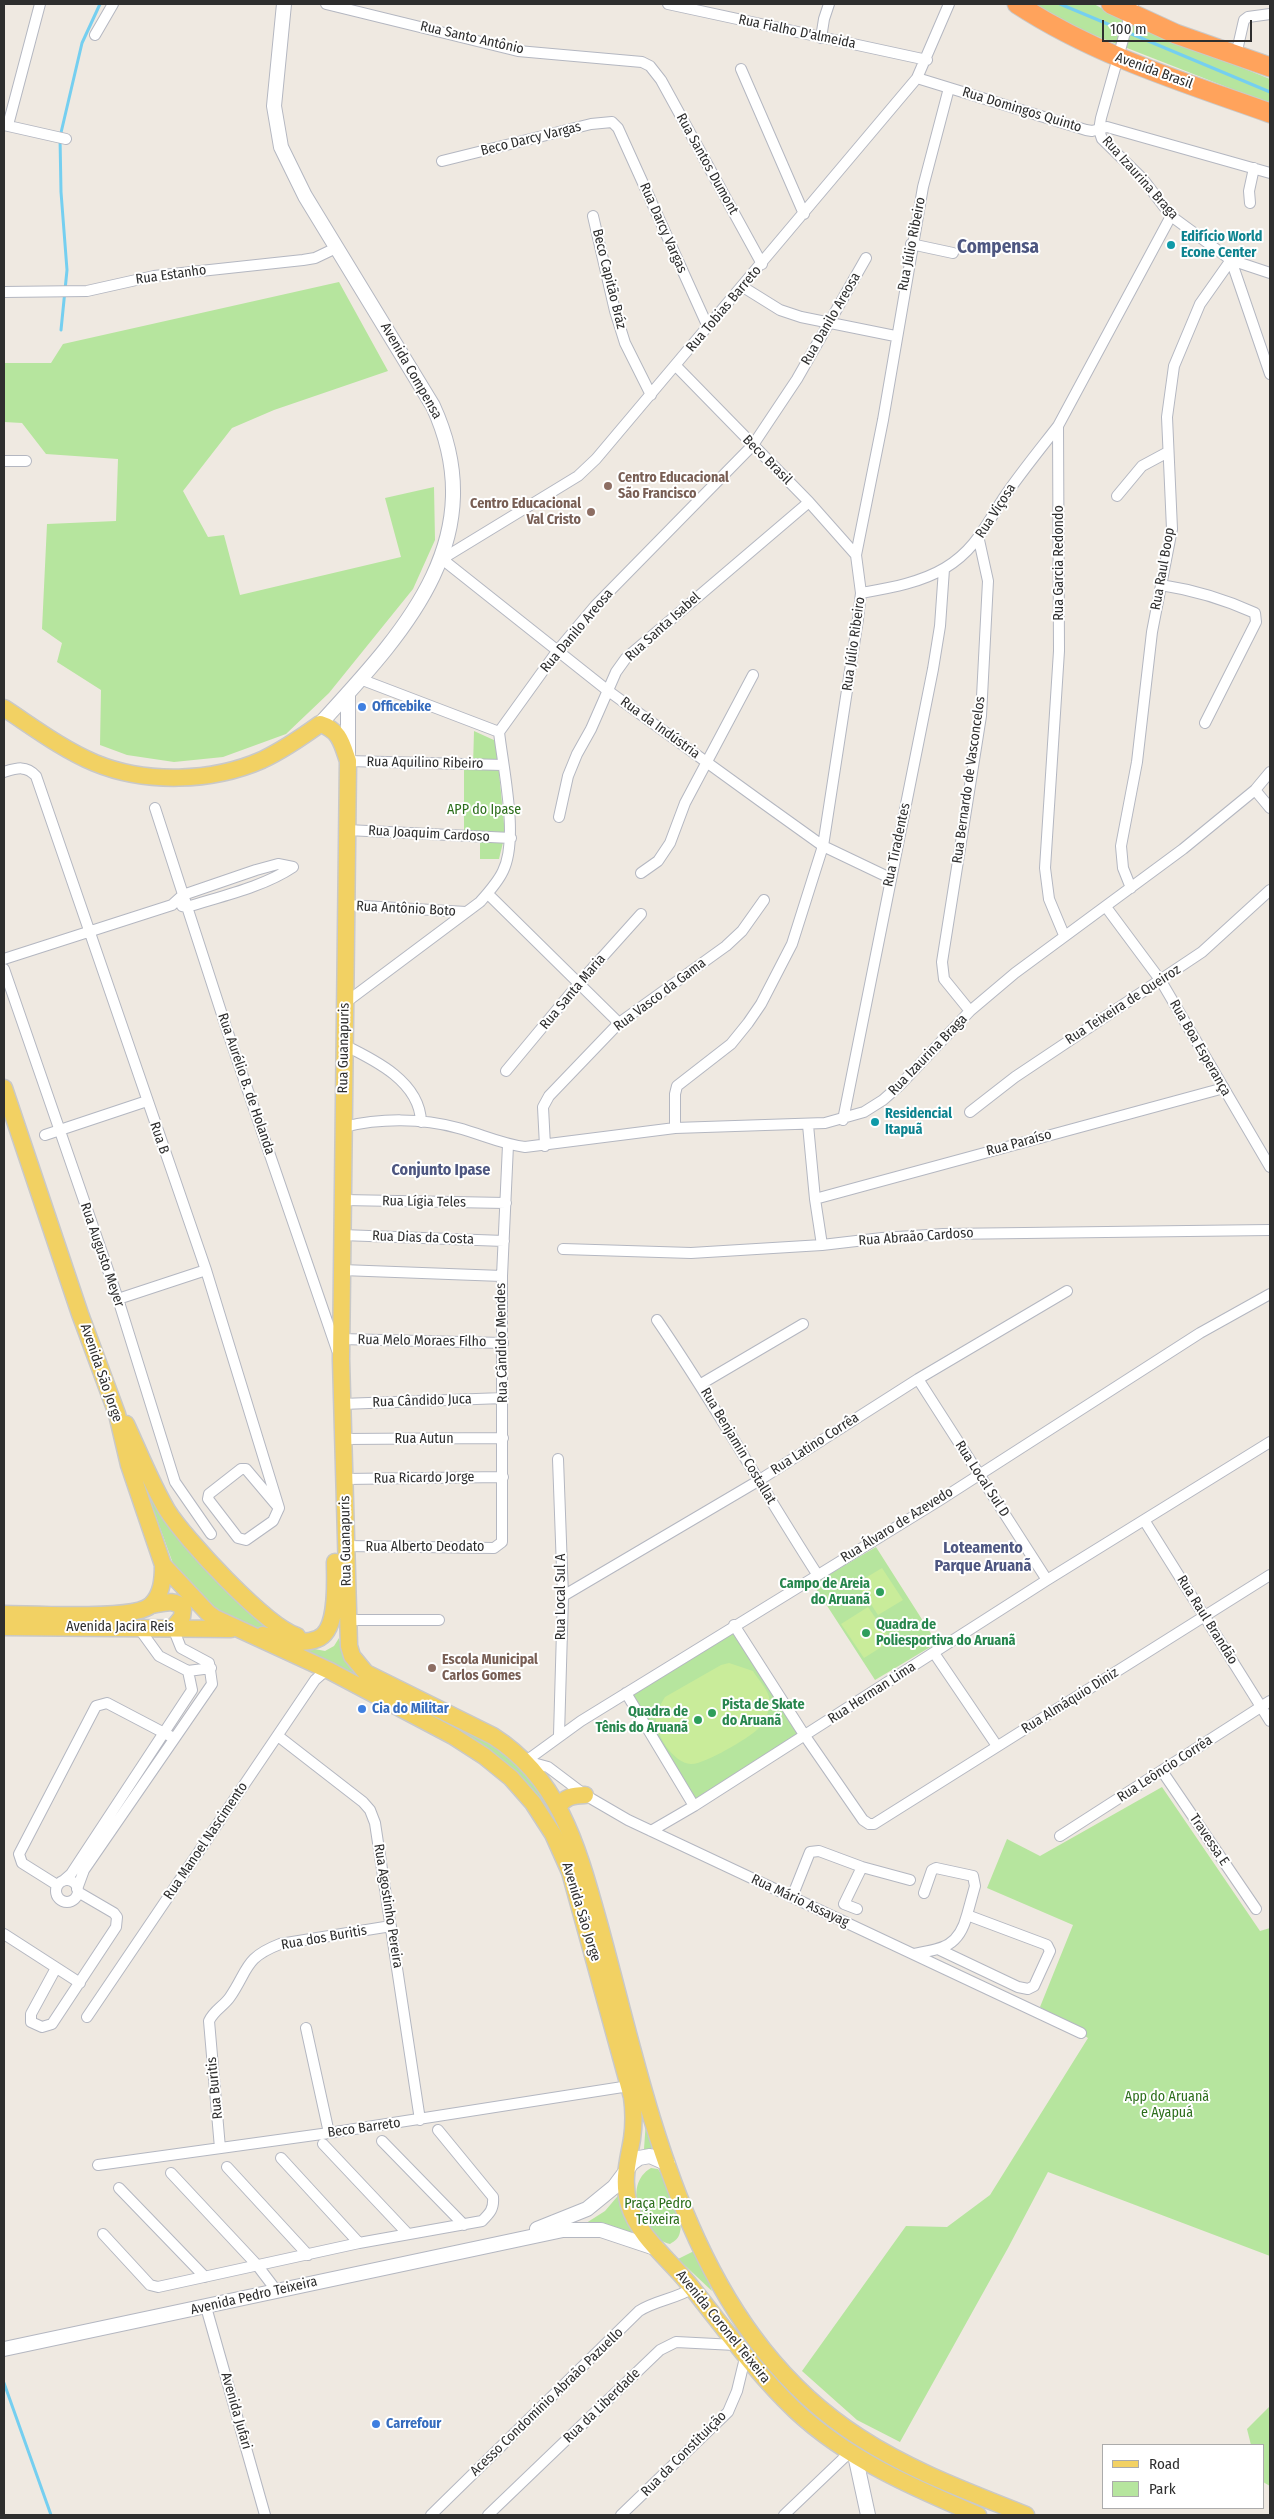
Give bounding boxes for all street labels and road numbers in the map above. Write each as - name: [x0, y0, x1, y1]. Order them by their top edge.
- street label: Rua Fialho D'almeida: [737, 11, 857, 53]
- street label: Rua Santo Antônio: [418, 18, 526, 58]
- street label: Avenida Brasil: [1113, 49, 1195, 93]
- street label: Rua Domingos Quinto: [960, 84, 1084, 136]
- street label: Rua Santos Dumont: [672, 111, 742, 217]
- street label: Beco Darcy Vargas: [479, 118, 583, 160]
- street label: Rua Izaurina Braga: [1098, 133, 1182, 223]
- street label: Rua Darcy Vargas: [636, 180, 690, 276]
- street label: Rua Júlio Ribeiro: [895, 196, 929, 292]
- street label: Beco Capitão Bráz: [588, 227, 630, 331]
- street label: Rua Estanho: [135, 262, 207, 288]
- street label: Rua Tobias Barreto: [683, 262, 765, 356]
- street label: Rua Danilo Areosa: [798, 270, 864, 368]
- street label: Avenida Compensa: [377, 320, 445, 422]
- street label: Beco Brasil: [739, 432, 795, 488]
- street label: Rua Viçosa: [972, 481, 1020, 541]
- street label: Rua Garcia Redondo: [1051, 505, 1067, 621]
- street label: Rua Raul Boop: [1147, 526, 1179, 612]
- street label: Rua Danilo Areosa: [537, 586, 617, 676]
- street label: Rua Santa Isabel: [622, 589, 704, 665]
- street label: Rua Júlio Ribeiro: [839, 596, 869, 692]
- street label: Rua da Indústria: [617, 693, 703, 763]
- street label: Rua Bernardo de Vasconcelos: [949, 695, 989, 865]
- street label: Rua Aquilino Ribeiro: [366, 754, 484, 772]
- street label: Rua Tiradentes: [880, 801, 914, 889]
- street label: Rua Joaquim Cardoso: [368, 822, 490, 846]
- street label: Rua Antônio Boto: [356, 898, 456, 920]
- street label: Rua Santa Maria: [537, 951, 609, 1033]
- street label: Rua Vasco da Gama: [611, 955, 709, 1035]
- street label: Rua Teixeira de Queiroz: [1062, 962, 1184, 1048]
- street label: Rua Boa Esperança: [1166, 997, 1234, 1099]
- street label: Rua Guanapuris: [335, 1003, 353, 1093]
- street label: Rua Aurélio B. de Holanda: [214, 1011, 278, 1157]
- street label: Rua Izaurina Braga: [885, 1011, 971, 1099]
- street label: Rua B: [146, 1120, 172, 1156]
- street label: Rua Paraíso: [985, 1126, 1053, 1160]
- street label: Rua Lígia Teles: [382, 1193, 466, 1211]
- street label: Rua Augusto Meyer: [76, 1201, 128, 1309]
- street label: Rua Abraão Cardoso: [858, 1225, 974, 1249]
- street label: Rua Dias da Costa: [372, 1228, 474, 1248]
- street label: Rua Cândido Mendes: [493, 1283, 511, 1403]
- street label: Avenida São Jorge: [76, 1322, 126, 1424]
- street label: Rua Melo Moraes Filho: [358, 1331, 486, 1351]
- street label: Rua Benjamin Costallat: [697, 1385, 779, 1507]
- street label: Rua Cândido Juca: [372, 1391, 472, 1411]
- street label: Rua Latino Corrêa: [768, 1409, 862, 1479]
- street label: Rua Autun: [394, 1431, 454, 1447]
- street label: Rua Local Sul D: [951, 1438, 1013, 1520]
- street label: Rua Ricardo Jorge: [373, 1469, 475, 1487]
- street label: Rua Álvaro de Azevedo: [838, 1484, 956, 1566]
- street label: Rua Guanapuris: [337, 1496, 355, 1586]
- street label: Rua Alberto Deodato: [366, 1539, 484, 1555]
- street label: Rua Local Sul A: [553, 1554, 569, 1640]
- street label: Rua Raul Brandão: [1173, 1572, 1241, 1668]
- street label: Avenida Jacira Reis: [66, 1619, 174, 1635]
- street label: Rua Herman Lima: [825, 1658, 919, 1728]
- street label: Rua Almáquio Diniz: [1019, 1664, 1121, 1738]
- street label: Rua Leôncio Corrêa: [1114, 1732, 1216, 1806]
- street label: Rua Manoel Nascimento: [160, 1779, 252, 1903]
- street label: Travessa E: [1186, 1811, 1232, 1869]
- street label: Rua Agostinho Pereira: [370, 1843, 406, 1969]
- street label: Avenida São Jorge: [558, 1860, 604, 1964]
- street label: Rua Mário Assayag: [748, 1871, 852, 1931]
- street label: Rua dos Buritis: [280, 1922, 368, 1954]
- street label: Rua Buritis: [203, 2056, 227, 2120]
- street label: Beco Barreto: [326, 2115, 402, 2141]
- street label: Avenida Coronel Teixeira: [672, 2267, 774, 2387]
- street label: Avenida Pedro Teixeira: [189, 2273, 319, 2319]
- street label: Acesso Condomínio Abraão Pazuello: [467, 2324, 627, 2480]
- street label: Rua da Liberdade: [560, 2365, 644, 2447]
- street label: Avenida Jufari: [217, 2371, 255, 2451]
- street label: Rua da Constituição: [638, 2408, 730, 2500]

